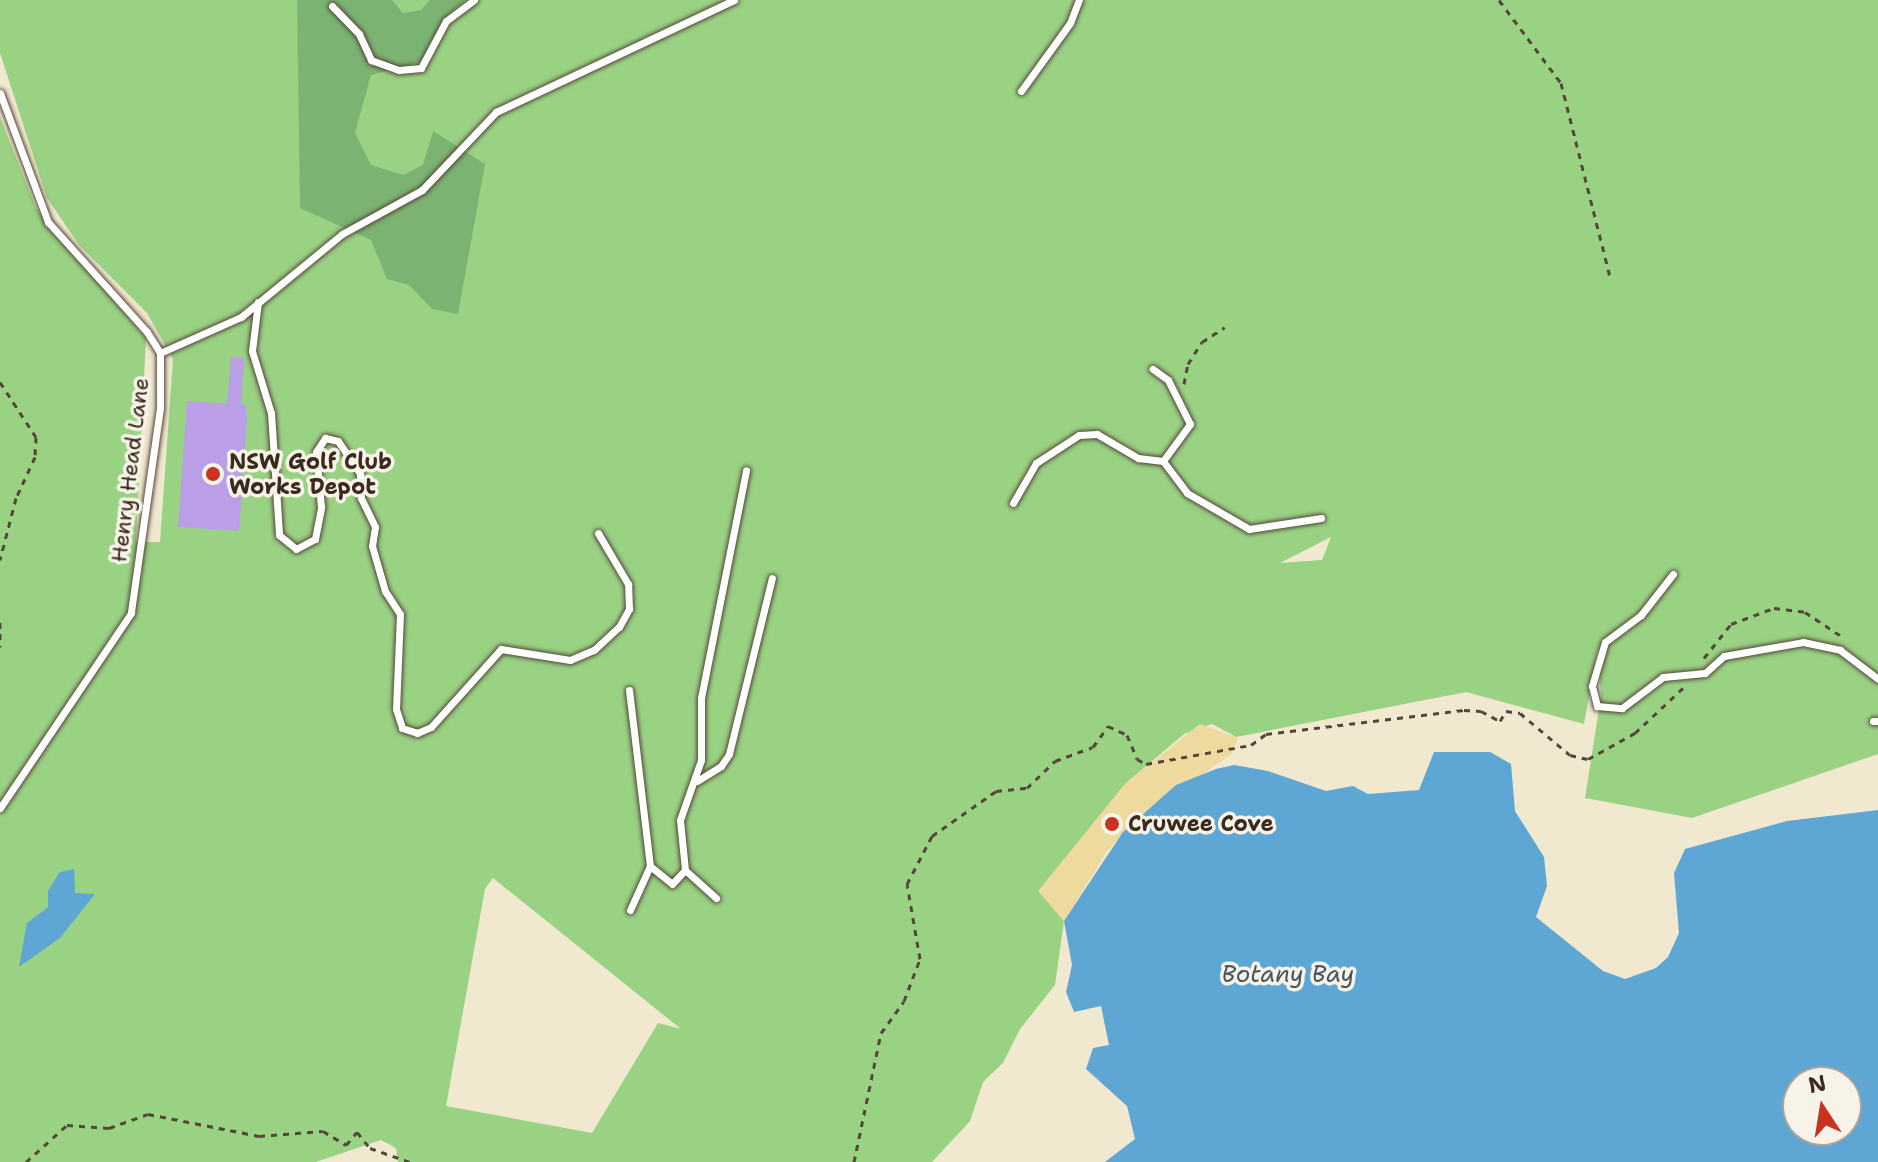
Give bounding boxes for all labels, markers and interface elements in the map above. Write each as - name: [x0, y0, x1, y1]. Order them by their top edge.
- street label: Henry Head Lane: [106, 376, 154, 564]
- place label: NSW Golf Club Works Depot: [229, 448, 392, 500]
- marker: NSW Golf Club Works Depot: [204, 465, 222, 483]
- place label: Cruwee Cove: [1128, 811, 1274, 837]
- marker: Cruwee Cove: [1103, 815, 1121, 833]
- water label: Botany Bay: [1222, 961, 1354, 989]
- north arrow: [1782, 1066, 1862, 1146]
- text: N: [1806, 1068, 1829, 1100]

